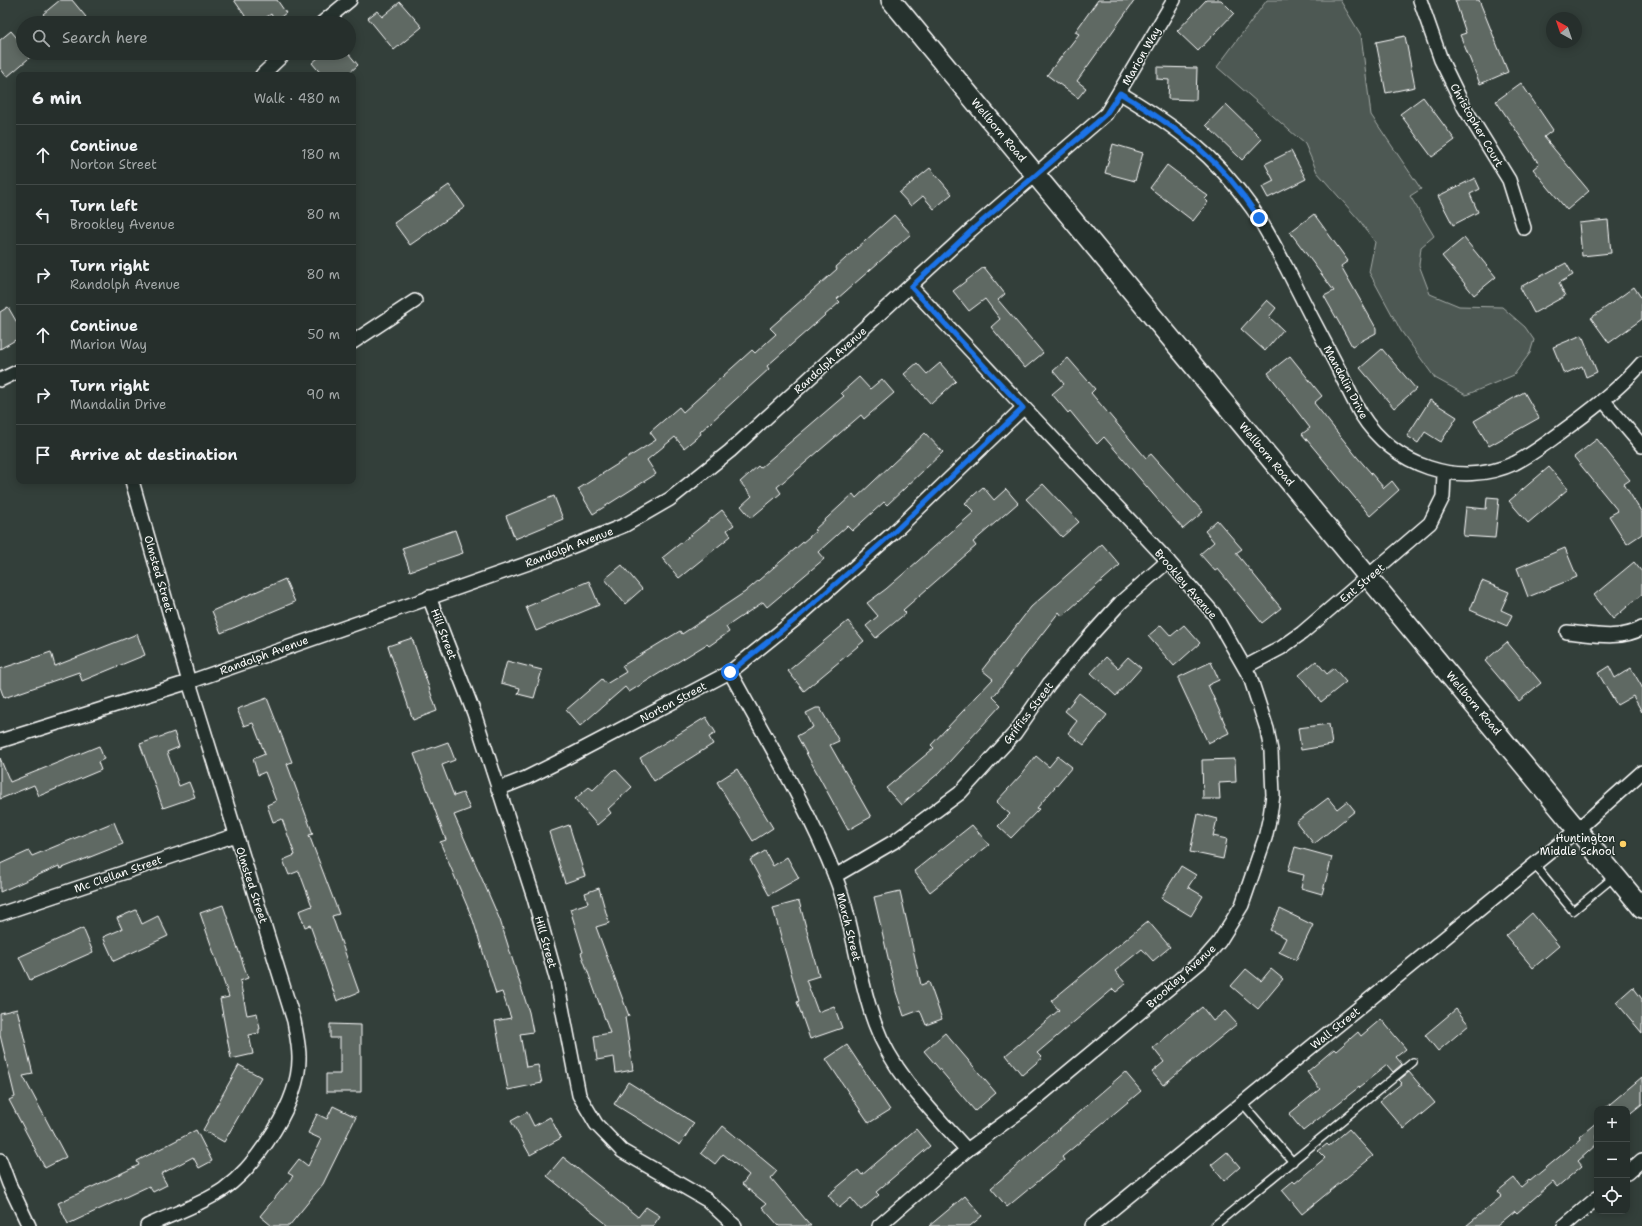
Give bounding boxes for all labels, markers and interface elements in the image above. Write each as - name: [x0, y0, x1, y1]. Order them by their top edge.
- north arrow: [1546, 12, 1582, 48]
- search box: [16, 16, 356, 60]
- street label: Marion Way: [1119, 24, 1164, 88]
- icon: search: [30, 27, 52, 49]
- text: Search here: [62, 28, 148, 48]
- street label: Christopher Court: [1447, 81, 1507, 170]
- text: 6 min: [32, 87, 82, 109]
- text: Walk · 480 m: [254, 90, 340, 107]
- street label: Wellborn Road: [968, 95, 1030, 165]
- text: Continue: [70, 136, 138, 156]
- icon: ahead: [32, 144, 54, 166]
- text: 180 m: [301, 146, 340, 163]
- text: Norton Street: [70, 156, 157, 173]
- text: Turn left: [70, 196, 138, 216]
- icon: left: [32, 204, 54, 226]
- text: 80 m: [306, 206, 340, 223]
- route end: [1250, 209, 1268, 227]
- text: Brookley Avenue: [70, 216, 175, 233]
- text: Turn right: [70, 256, 150, 276]
- icon: right: [32, 264, 54, 286]
- text: 80 m: [306, 266, 340, 283]
- text: Randolph Avenue: [70, 276, 180, 293]
- text: Continue: [70, 316, 138, 336]
- icon: ahead: [32, 324, 54, 346]
- street label: Randolph Avenue: [791, 324, 870, 397]
- text: 50 m: [307, 326, 340, 343]
- text: Marion Way: [70, 336, 147, 353]
- street label: Mandalin Drive: [1320, 343, 1371, 422]
- text: Turn right: [70, 376, 150, 396]
- icon: right: [32, 384, 54, 406]
- text: 90 m: [306, 386, 340, 403]
- text: Mandalin Drive: [70, 396, 166, 413]
- street label: Wellborn Road: [1236, 419, 1298, 489]
- icon: arrive: [32, 444, 54, 466]
- text: Arrive at destination: [70, 445, 238, 465]
- street label: Randolph Avenue: [523, 524, 615, 571]
- street label: Olmsted Street: [140, 534, 177, 615]
- street label: Brookley Avenue: [1151, 546, 1220, 623]
- street label: Ent Street: [1337, 560, 1388, 607]
- street label: Hill Street: [427, 606, 460, 662]
- street label: Randolph Avenue: [218, 632, 311, 678]
- route start: [721, 663, 739, 681]
- street label: Wellborn Road: [1443, 668, 1505, 738]
- street label: Norton Street: [637, 678, 709, 726]
- street label: Griffiss Street: [1000, 679, 1057, 747]
- place label: Huntington Middle School: [1540, 831, 1616, 859]
- marker: Huntington Middle School: [1618, 839, 1628, 849]
- street label: Olmsted Street: [232, 845, 271, 926]
- street label: Mc Clellan Street: [72, 852, 164, 897]
- street label: March Street: [833, 891, 864, 963]
- street label: Hill Street: [531, 914, 560, 970]
- street label: Brookley Avenue: [1143, 941, 1219, 1012]
- street label: Wall Street: [1307, 1004, 1363, 1053]
- map controls: [1594, 1106, 1630, 1214]
- button: +: [1594, 1106, 1630, 1142]
- button: −: [1594, 1142, 1630, 1178]
- button: locate: [1594, 1178, 1630, 1214]

